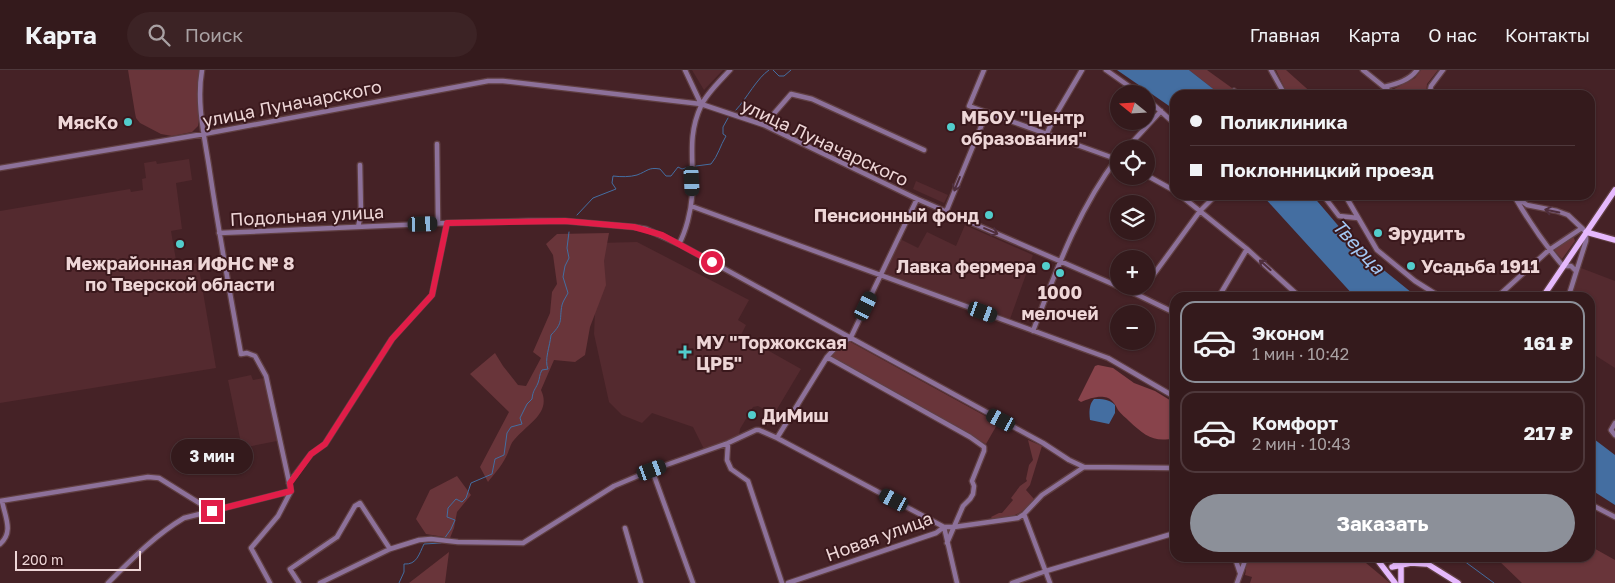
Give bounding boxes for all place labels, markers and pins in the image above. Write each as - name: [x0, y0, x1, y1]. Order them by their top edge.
- place label: МБОУ "Центр образования": [961, 106, 1087, 149]
- place label: МясКо: [57, 111, 118, 133]
- marker: МясКо: [122, 116, 134, 128]
- marker: МБОУ "Центр образования": [945, 121, 957, 133]
- place label: Пенсионный фонд: [814, 204, 979, 226]
- marker: Пенсионный фонд: [983, 209, 995, 221]
- place label: Эрудитъ: [1388, 222, 1465, 244]
- marker: Эрудитъ: [1372, 227, 1384, 239]
- marker: Межрайонная ИФНС № 8 по Тверской области: [174, 238, 186, 250]
- place label: Межрайонная ИФНС № 8 по Тверской области: [65, 252, 295, 295]
- place label: Лавка фермера: [896, 255, 1036, 277]
- place label: Усадьба 1911: [1421, 255, 1540, 277]
- marker: Лавка фермера: [1040, 260, 1052, 272]
- marker: Усадьба 1911: [1405, 260, 1417, 272]
- marker: 1000 мелочей: [1054, 267, 1066, 279]
- place label: 1000 мелочей: [1022, 281, 1098, 324]
- place label: МУ "Торжокская ЦРБ": [696, 331, 847, 374]
- marker: МУ "Торжокская ЦРБ": [678, 345, 692, 359]
- place label: ДиМиш: [762, 404, 829, 426]
- marker: ДиМиш: [746, 409, 758, 421]

